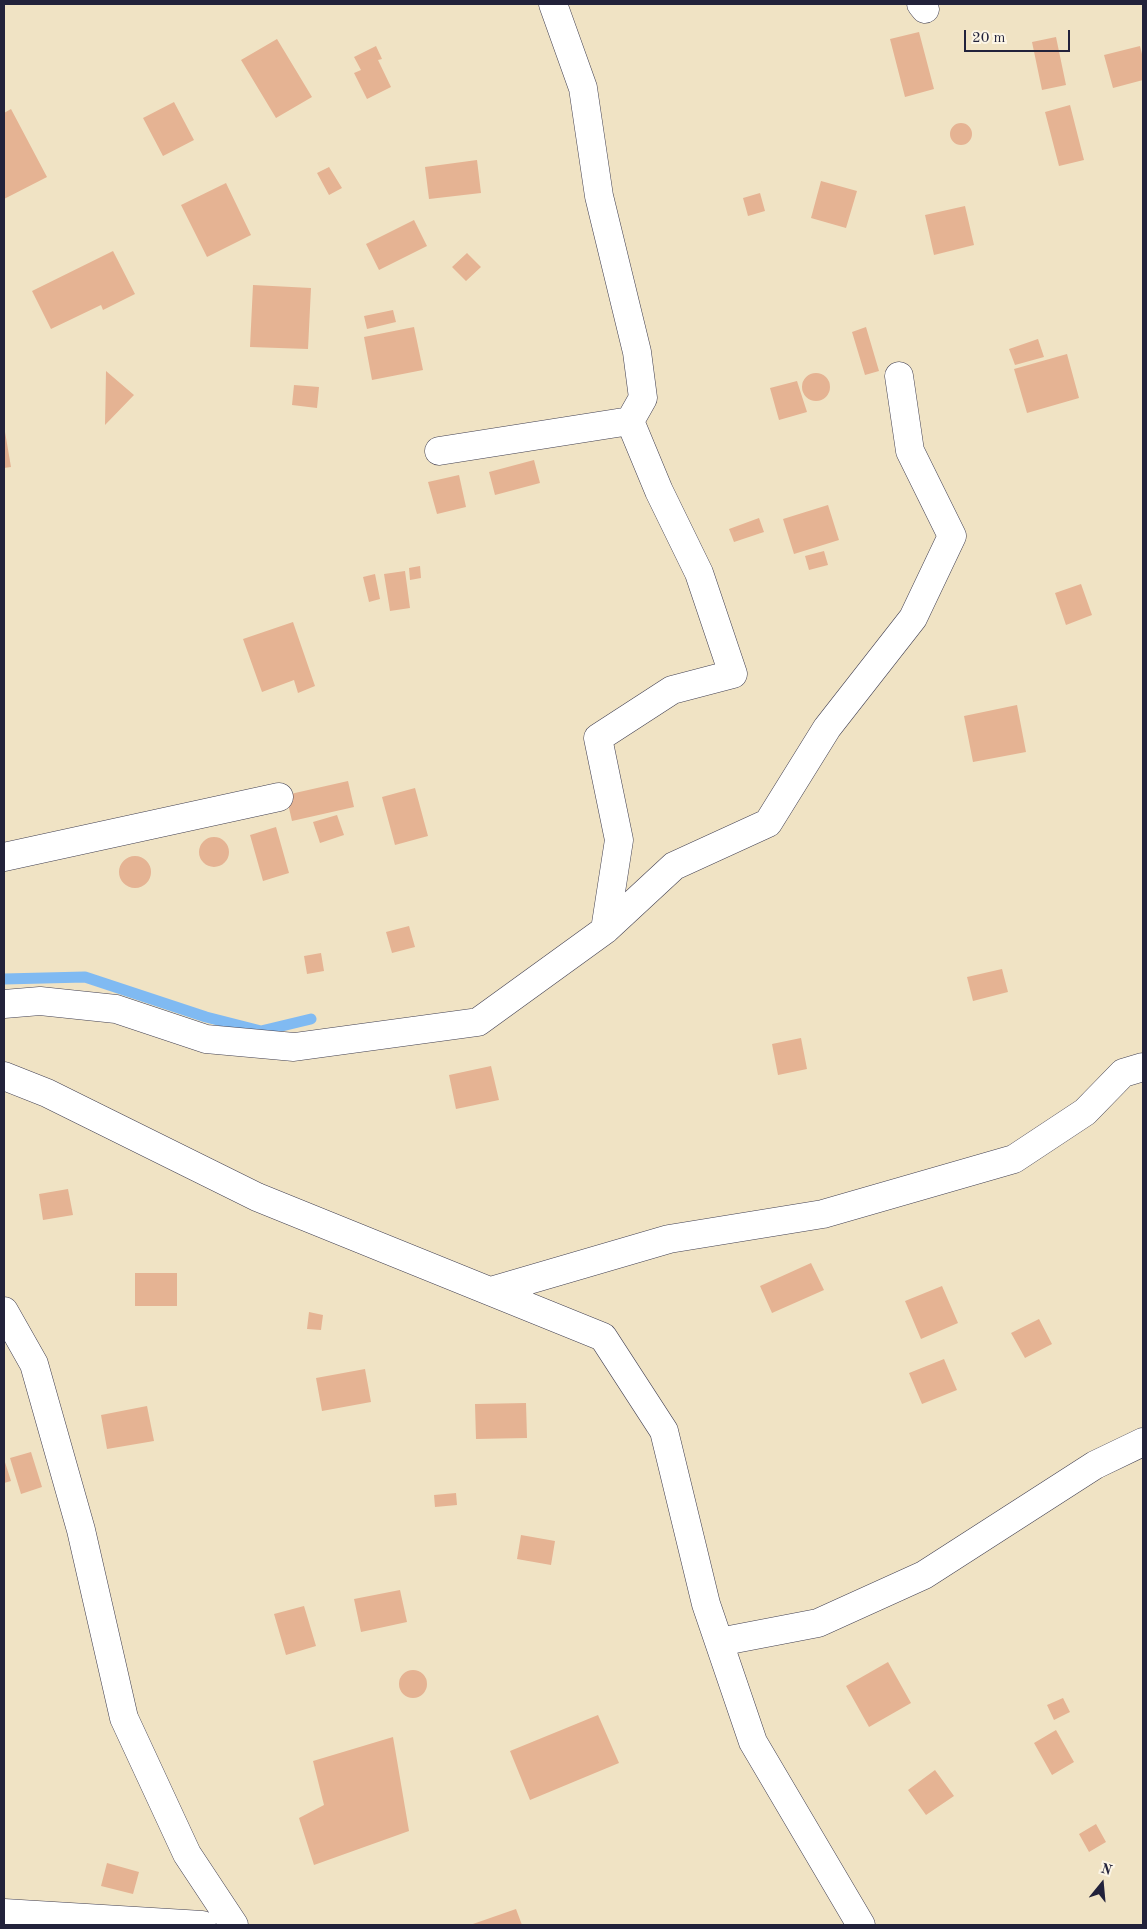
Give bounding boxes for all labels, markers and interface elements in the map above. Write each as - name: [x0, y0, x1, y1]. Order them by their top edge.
- scale bar: [967, 20, 1073, 52]
- text: 20 m: [972, 31, 1006, 46]
- north arrow: [1077, 1859, 1127, 1909]
- text: N: [1099, 1861, 1114, 1878]

